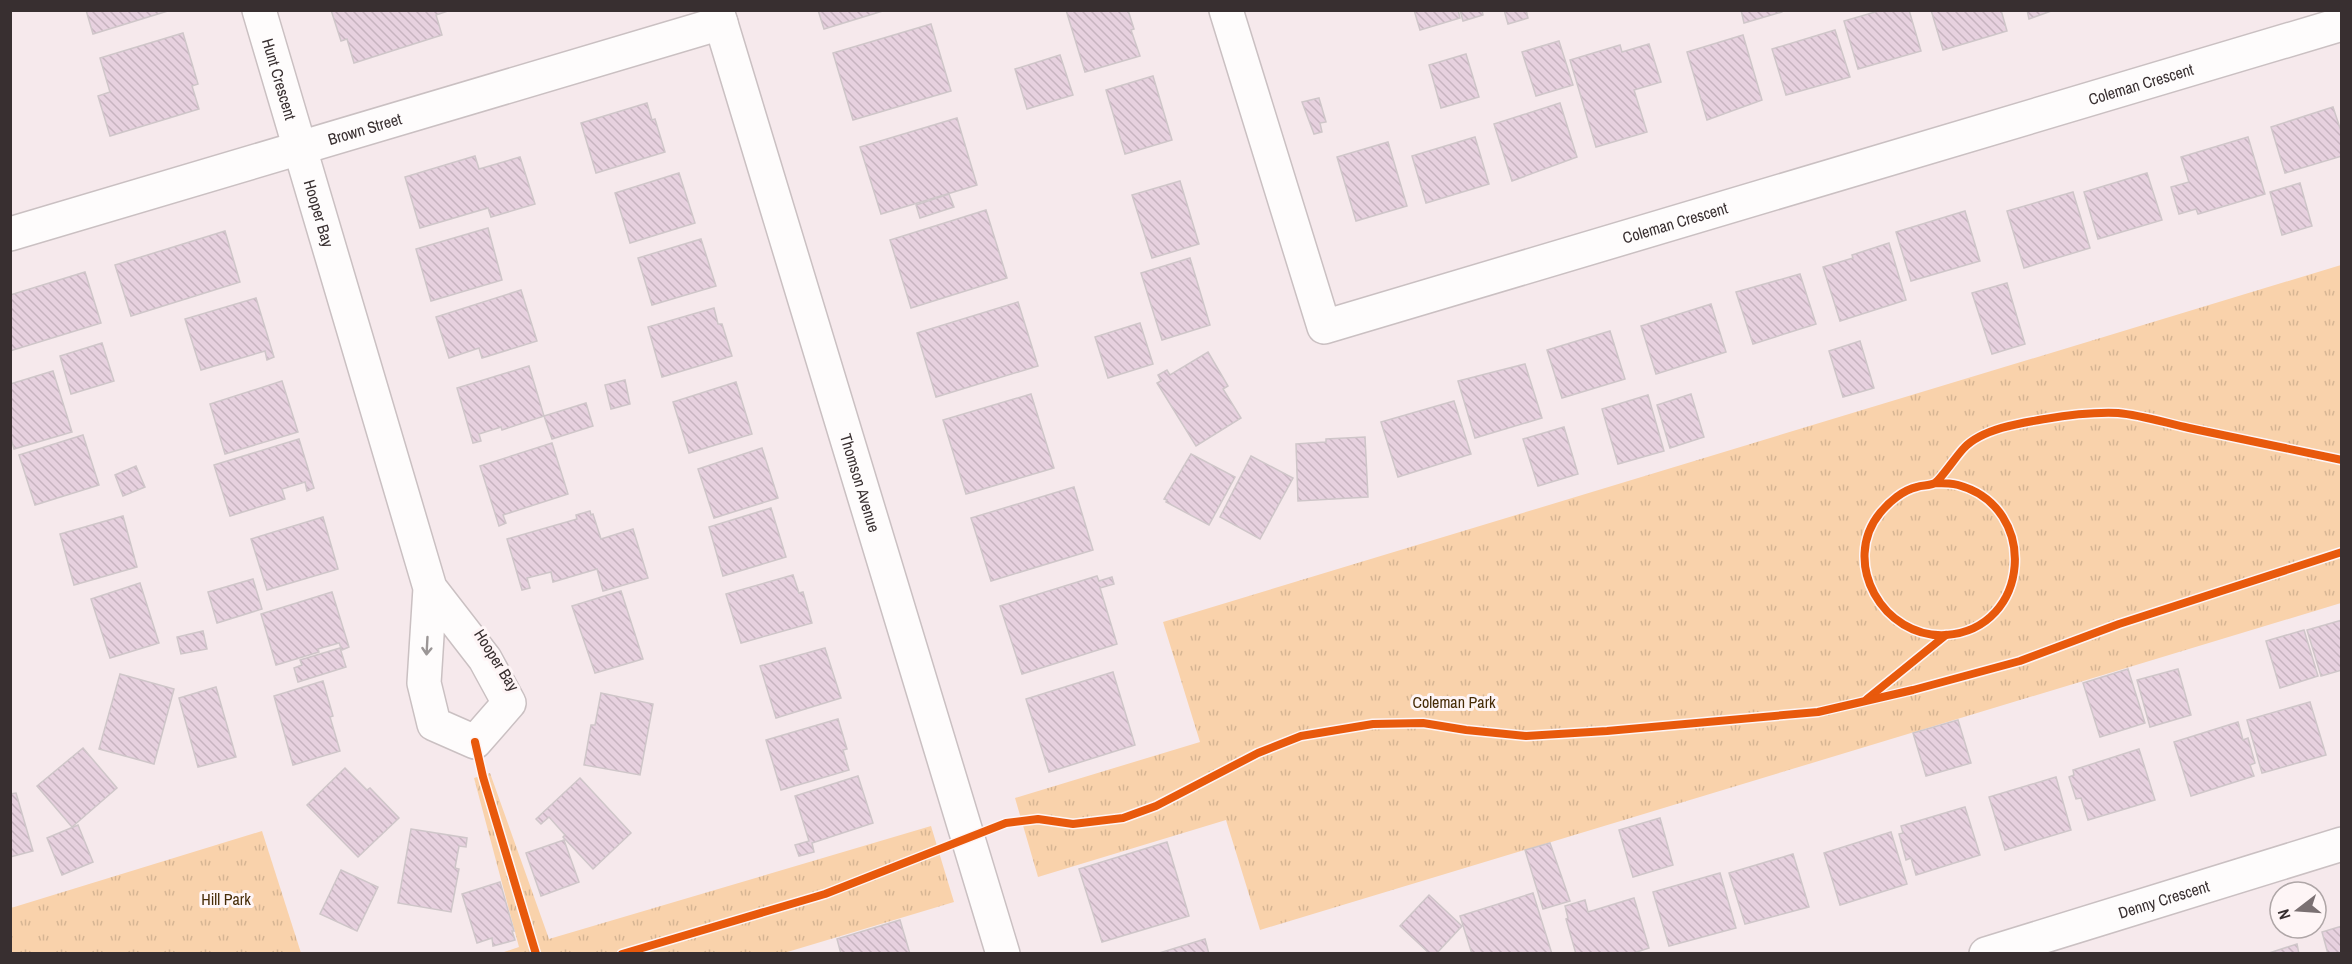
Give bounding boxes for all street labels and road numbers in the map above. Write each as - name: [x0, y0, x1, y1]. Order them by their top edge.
- street label: Hunt Crescent: [257, 36, 302, 123]
- street label: Coleman Crescent: [2086, 58, 2196, 110]
- street label: Brown Street: [325, 107, 405, 150]
- street label: Hooper Bay: [299, 177, 340, 250]
- street label: Coleman Crescent: [1620, 196, 1731, 249]
- street label: Thomson Avenue: [835, 431, 886, 535]
- street label: Hooper Bay: [469, 625, 525, 696]
- street label: Denny Crescent: [2115, 875, 2212, 923]

